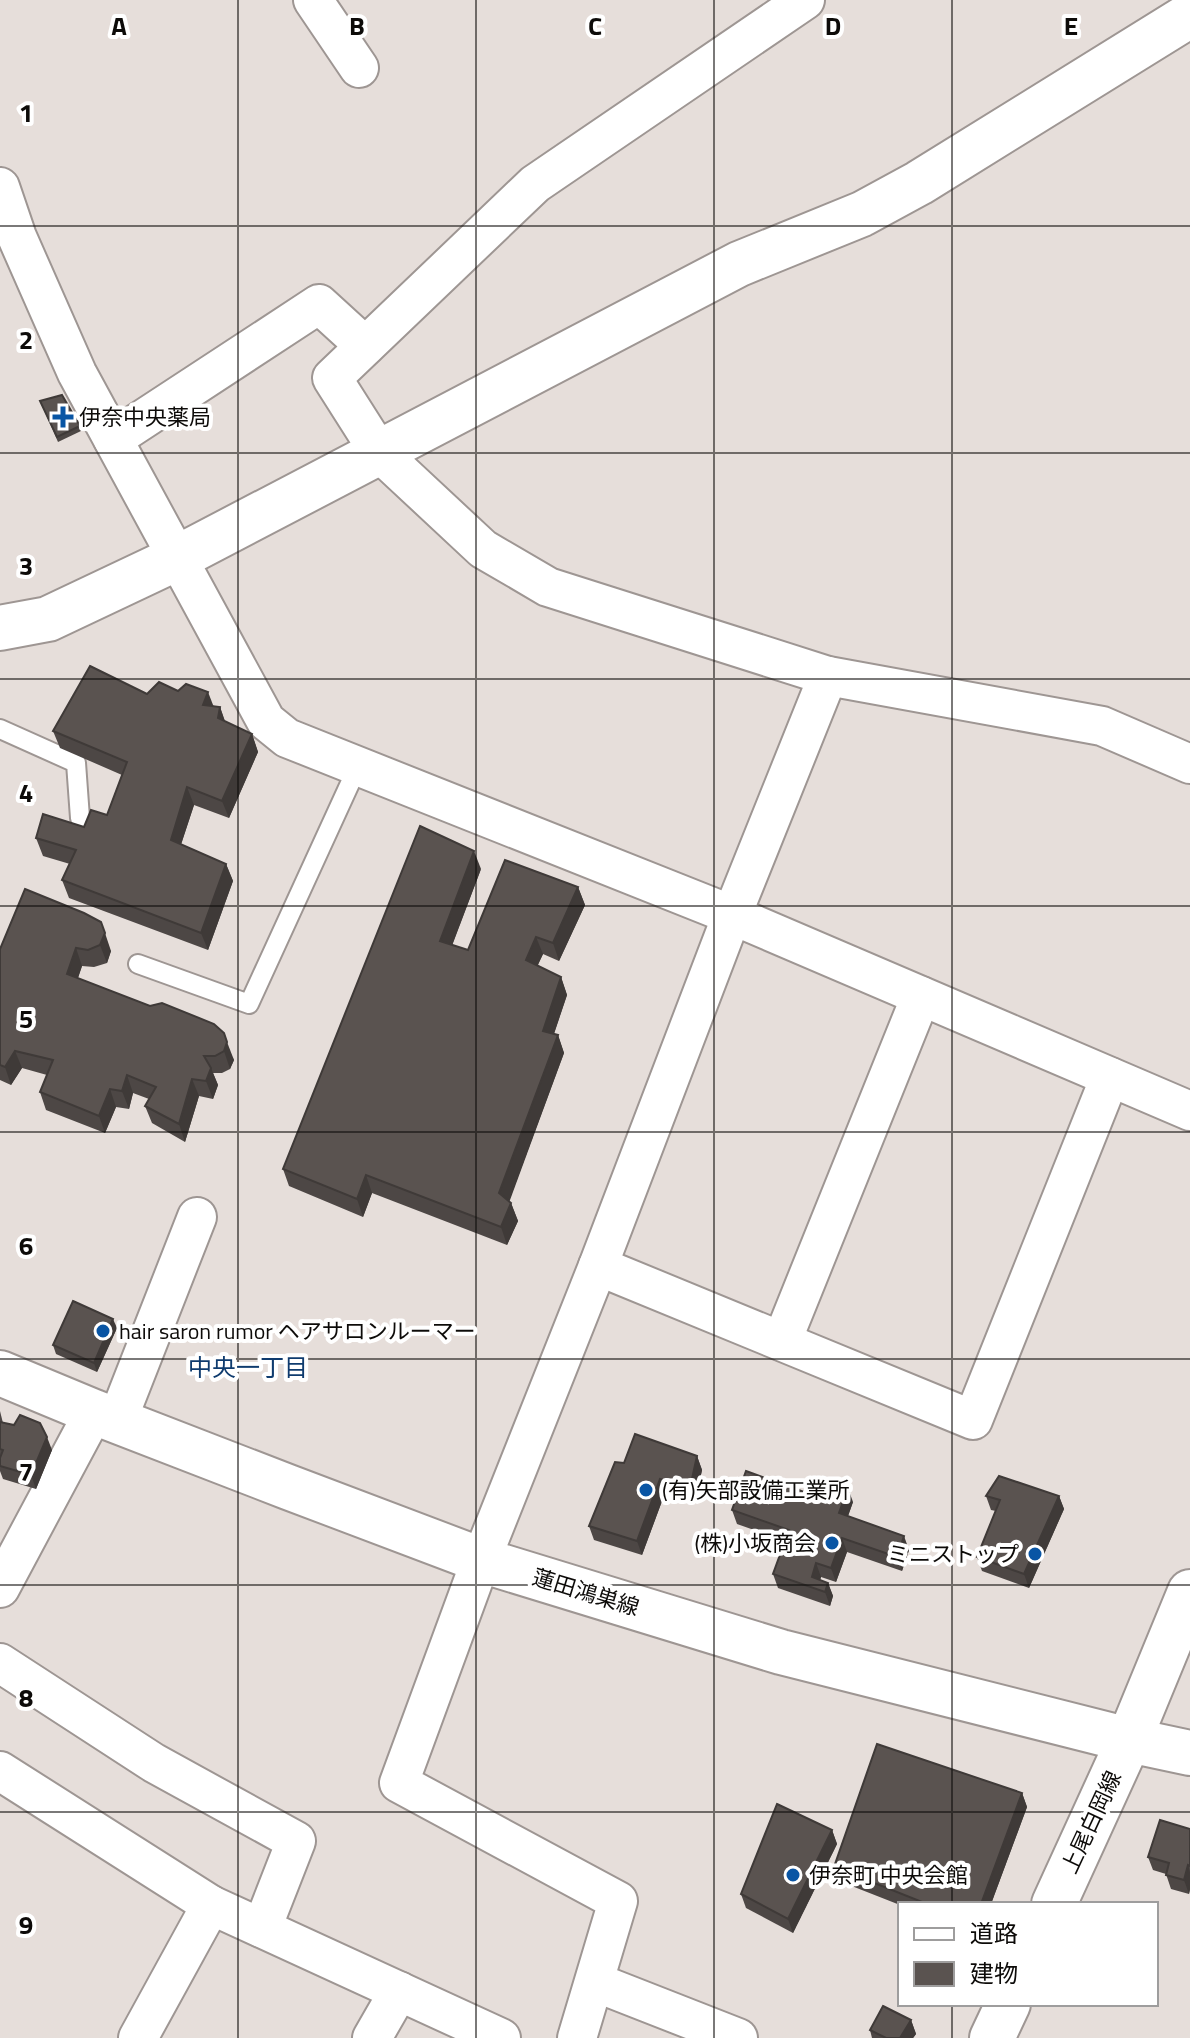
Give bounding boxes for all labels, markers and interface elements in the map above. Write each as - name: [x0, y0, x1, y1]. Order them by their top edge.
- text: A: [111, 6, 127, 45]
- text: B: [349, 6, 365, 45]
- text: C: [588, 6, 602, 45]
- text: D: [825, 6, 841, 45]
- text: E: [1064, 6, 1078, 45]
- text: 1: [19, 93, 33, 132]
- text: 2: [19, 320, 33, 359]
- place label: 伊奈中央薬局: [79, 400, 211, 434]
- marker: 伊奈中央薬局: [54, 408, 72, 426]
- text: 3: [19, 546, 33, 585]
- text: 4: [19, 773, 33, 812]
- text: 5: [19, 999, 33, 1038]
- text: 6: [19, 1226, 33, 1265]
- place label: hair saron rumor ヘアサロンルーマー: [119, 1314, 476, 1348]
- marker: hair saron rumor ヘアサロンルーマー: [94, 1322, 112, 1340]
- district label: 中央一丁目: [188, 1349, 308, 1385]
- text: 7: [19, 1452, 33, 1491]
- place label: (有)矢部設備工業所: [662, 1473, 850, 1507]
- marker: (有)矢部設備工業所: [637, 1481, 655, 1499]
- place label: (株)小坂商会: [694, 1526, 816, 1560]
- marker: (株)小坂商会: [823, 1534, 841, 1552]
- place label: ミニストップ: [887, 1537, 1019, 1571]
- marker: ミニストップ: [1026, 1545, 1044, 1563]
- street label: 蓮田鴻巣線: [528, 1560, 644, 1624]
- text: 8: [19, 1678, 33, 1717]
- street label: 上尾白岡線: [1052, 1765, 1130, 1879]
- place label: 伊奈町 中央会館: [809, 1858, 968, 1892]
- marker: 伊奈町 中央会館: [784, 1866, 802, 1884]
- legend: [898, 1902, 1158, 2006]
- text: 9: [19, 1905, 33, 1944]
- text: 道路: [970, 1915, 1018, 1951]
- text: 建物: [970, 1955, 1018, 1991]

